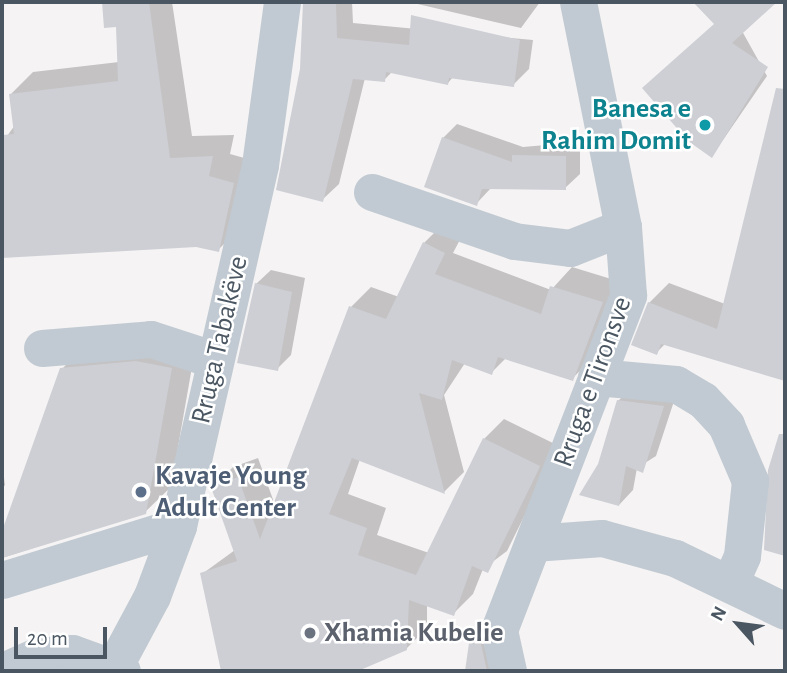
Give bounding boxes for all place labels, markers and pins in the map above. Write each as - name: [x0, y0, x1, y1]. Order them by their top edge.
- place label: Banesa e Rahim Domit: [541, 92, 691, 158]
- marker: Banesa e Rahim Domit: [697, 117, 713, 133]
- place label: Kavaje Young Adult Center: [155, 459, 306, 525]
- marker: Kavaje Young Adult Center: [133, 484, 149, 500]
- place label: Xhamia Kubelie: [324, 616, 503, 650]
- marker: Xhamia Kubelie: [302, 625, 318, 641]

